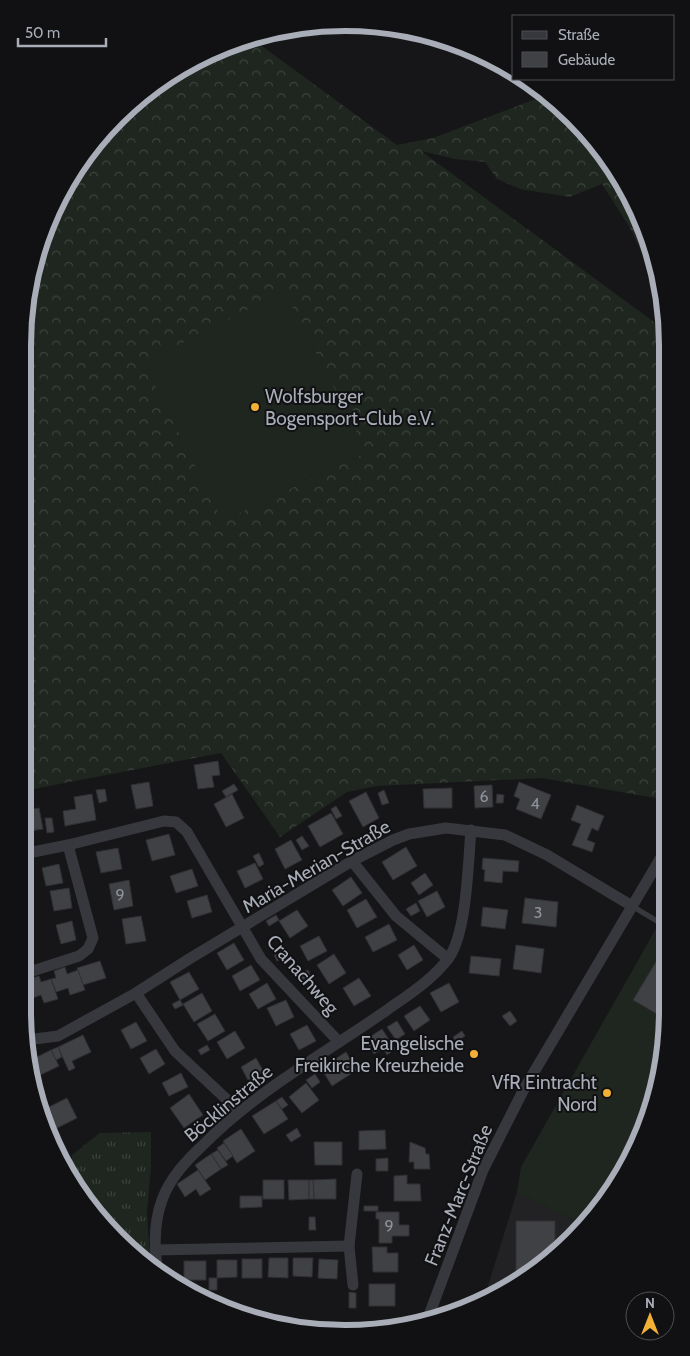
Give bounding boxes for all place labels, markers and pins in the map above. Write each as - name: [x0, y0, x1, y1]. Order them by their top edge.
- place label: Wolfsburger Bogensport-Club e.V.: [265, 385, 435, 430]
- marker: Wolfsburger Bogensport-Club e.V.: [249, 401, 261, 413]
- place label: Evangelische Freikirche Kreuzheide: [295, 1032, 464, 1077]
- marker: Evangelische Freikirche Kreuzheide: [468, 1048, 480, 1060]
- place label: VfR Eintracht Nord: [492, 1071, 598, 1116]
- marker: VfR Eintracht Nord: [601, 1087, 613, 1099]

